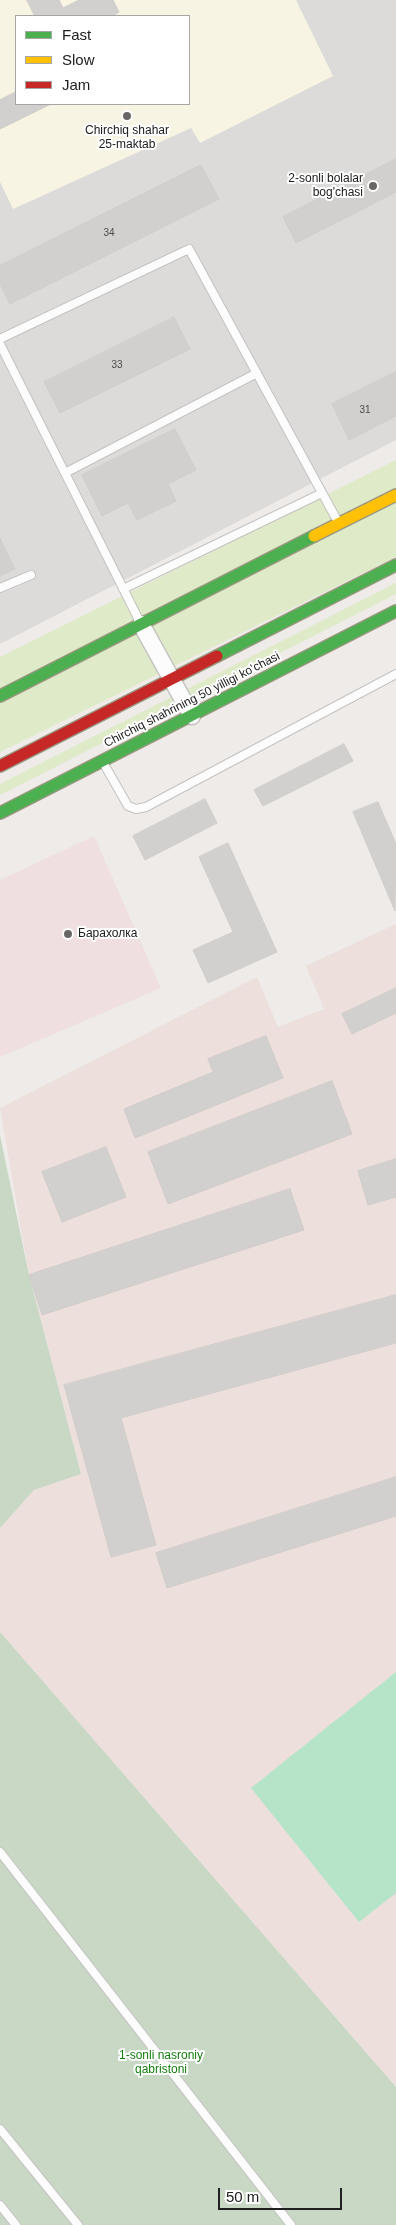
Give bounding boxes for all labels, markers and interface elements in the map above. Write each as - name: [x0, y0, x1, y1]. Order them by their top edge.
- legend: [15, 15, 190, 105]
- text: Fast: [62, 26, 91, 43]
- text: Slow: [62, 51, 95, 68]
- text: Jam: [62, 76, 90, 93]
- marker: Chirchiq shahar 25-maktab: [121, 110, 133, 122]
- place label: Chirchiq shahar 25-maktab: [85, 124, 169, 152]
- place label: 2-sonli bolalar bog'chasi: [288, 172, 363, 200]
- marker: 2-sonli bolalar bog'chasi: [367, 180, 379, 192]
- house number: 34: [103, 227, 115, 239]
- house number: 33: [111, 359, 123, 371]
- house number: 31: [359, 404, 371, 416]
- street label: Chirchiq shahrining 50 yilligi koʻchasi: [102, 649, 282, 751]
- place label: Барахолка: [78, 927, 137, 941]
- marker: Барахолка: [62, 928, 74, 940]
- park label: 1-sonli nasroniy qabristoni: [119, 2049, 203, 2077]
- scale bar: [221, 2178, 345, 2210]
- text: 50 m: [226, 2188, 259, 2205]

